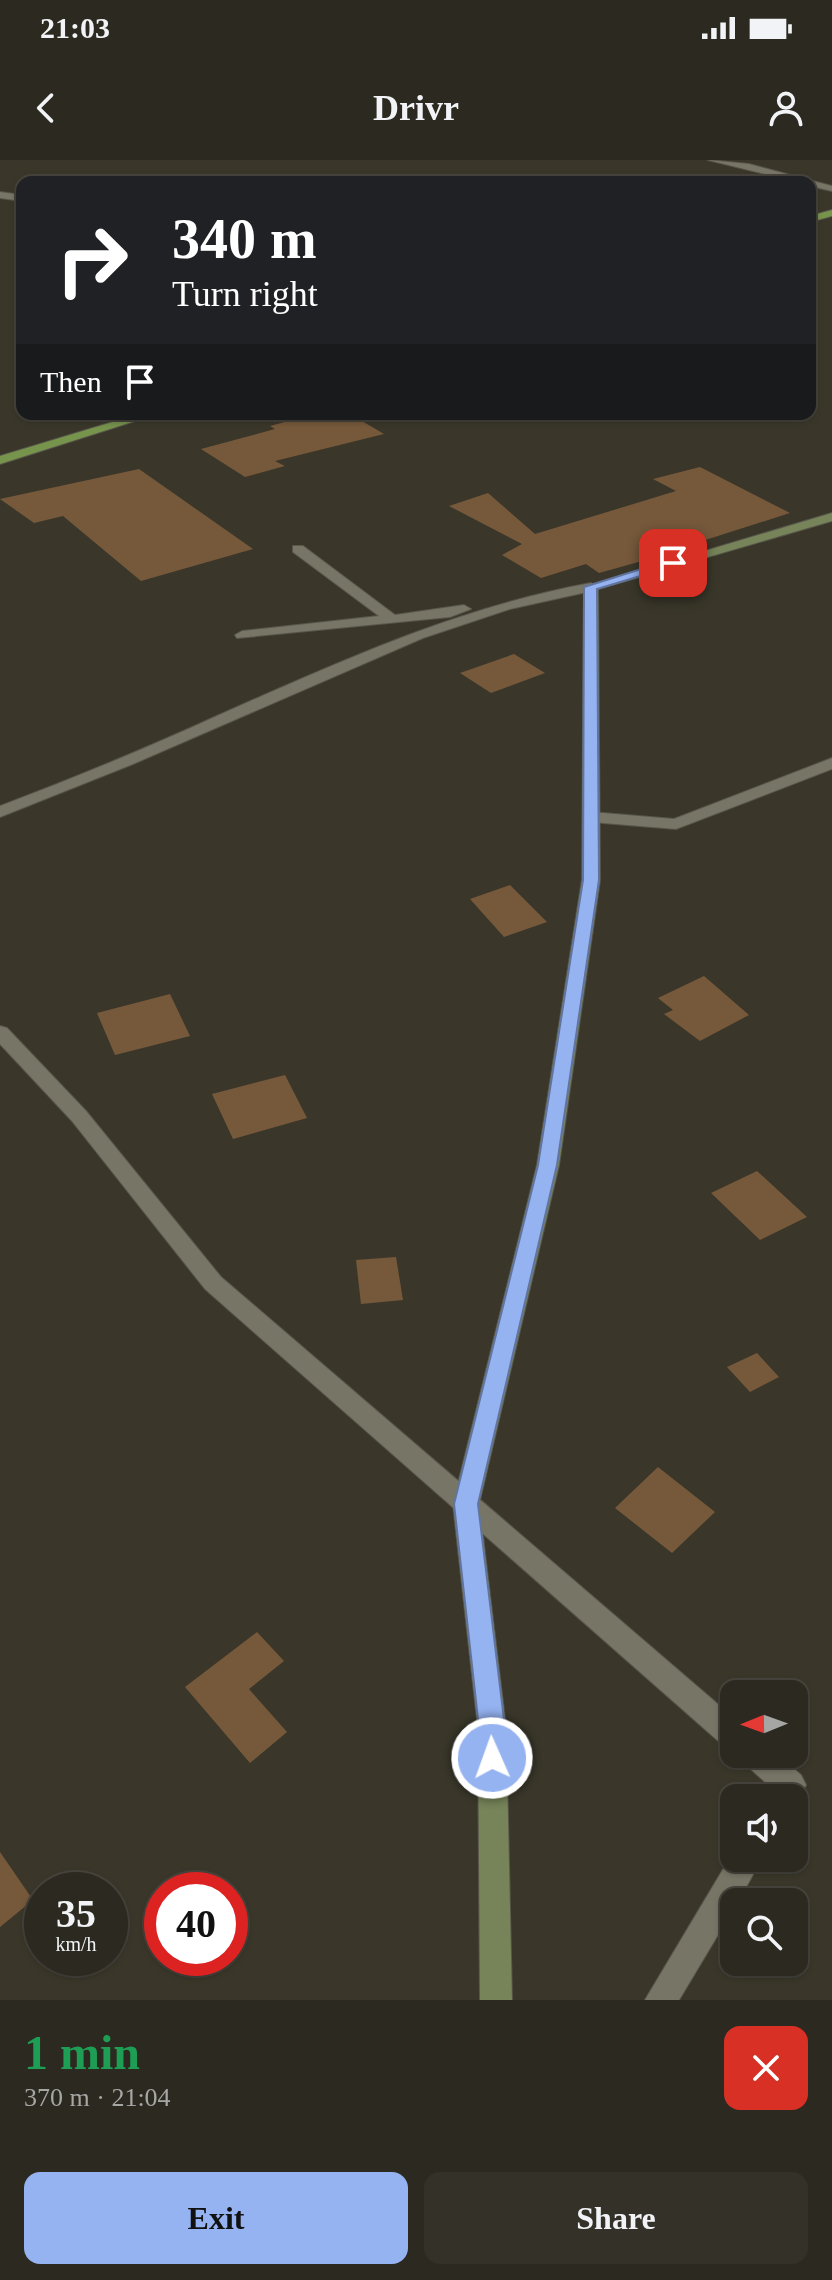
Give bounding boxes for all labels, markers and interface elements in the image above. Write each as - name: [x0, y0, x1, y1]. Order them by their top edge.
- text: 21:03: [40, 11, 110, 44]
- icon: back: [24, 86, 68, 130]
- icon: person: [764, 86, 808, 130]
- text: Drivr: [373, 88, 459, 128]
- icon: right: [40, 208, 144, 312]
- text: 340 m: [172, 208, 317, 270]
- text: Turn right: [172, 274, 318, 314]
- icon: arrive: [118, 360, 162, 404]
- text: Then: [40, 365, 102, 398]
- pin: [639, 529, 707, 597]
- icon: arrive: [651, 541, 695, 585]
- north arrow: [720, 1680, 808, 1768]
- map controls: [720, 1680, 808, 1976]
- position arrow: [450, 1716, 534, 1800]
- button: sound: [720, 1784, 808, 1872]
- speed limit sign: 40: [144, 1872, 248, 1976]
- button: search: [720, 1888, 808, 1976]
- text: 35: [56, 1891, 96, 1936]
- text: km/h: [55, 1933, 97, 1955]
- text: 1 min: [24, 2026, 140, 2079]
- button: close: [724, 2026, 808, 2110]
- text: 370 m · 21:04: [24, 2083, 171, 2112]
- button: Exit: [24, 2172, 408, 2264]
- button: Share: [424, 2172, 808, 2264]

